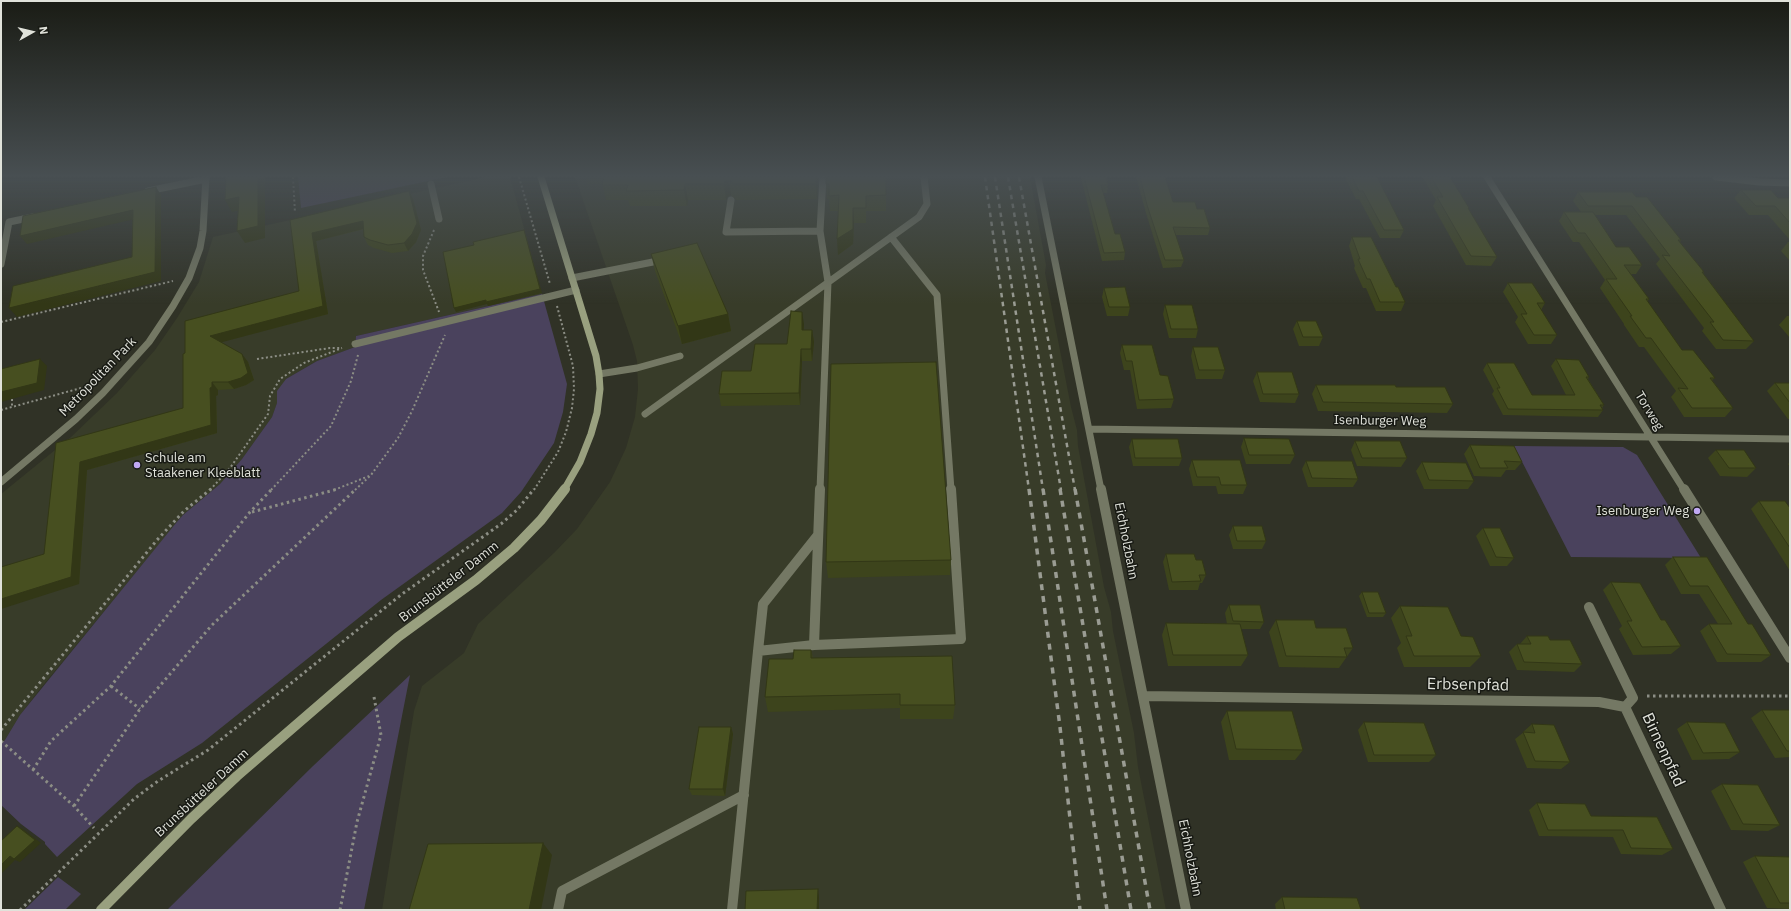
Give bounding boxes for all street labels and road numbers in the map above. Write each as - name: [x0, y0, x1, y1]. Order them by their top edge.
- street label: Metropolitan Park: [56, 334, 140, 420]
- street label: Torweg: [1631, 389, 1667, 433]
- street label: Isenburger Weg: [1334, 412, 1426, 430]
- street label: Eichholzbahn: [1111, 501, 1141, 581]
- street label: Brunsbütteler Damm: [396, 538, 502, 626]
- street label: Erbsenpfad: [1427, 675, 1509, 695]
- street label: Birnenpfad: [1638, 710, 1688, 790]
- street label: Brunsbütteler Damm: [152, 746, 252, 840]
- street label: Eichholzbahn: [1175, 818, 1205, 898]

